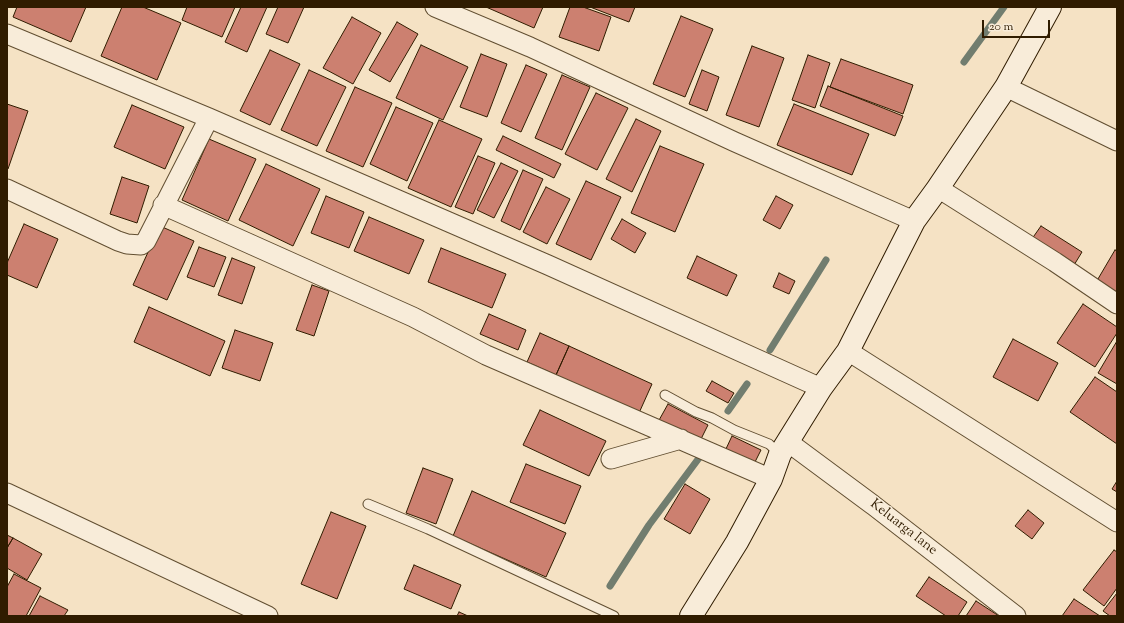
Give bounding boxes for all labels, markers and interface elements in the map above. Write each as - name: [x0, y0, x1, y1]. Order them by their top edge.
- scale bar: [984, 12, 1052, 38]
- text: 20 m: [989, 18, 1013, 36]
- street label: Keluarga lane: [866, 497, 940, 559]

